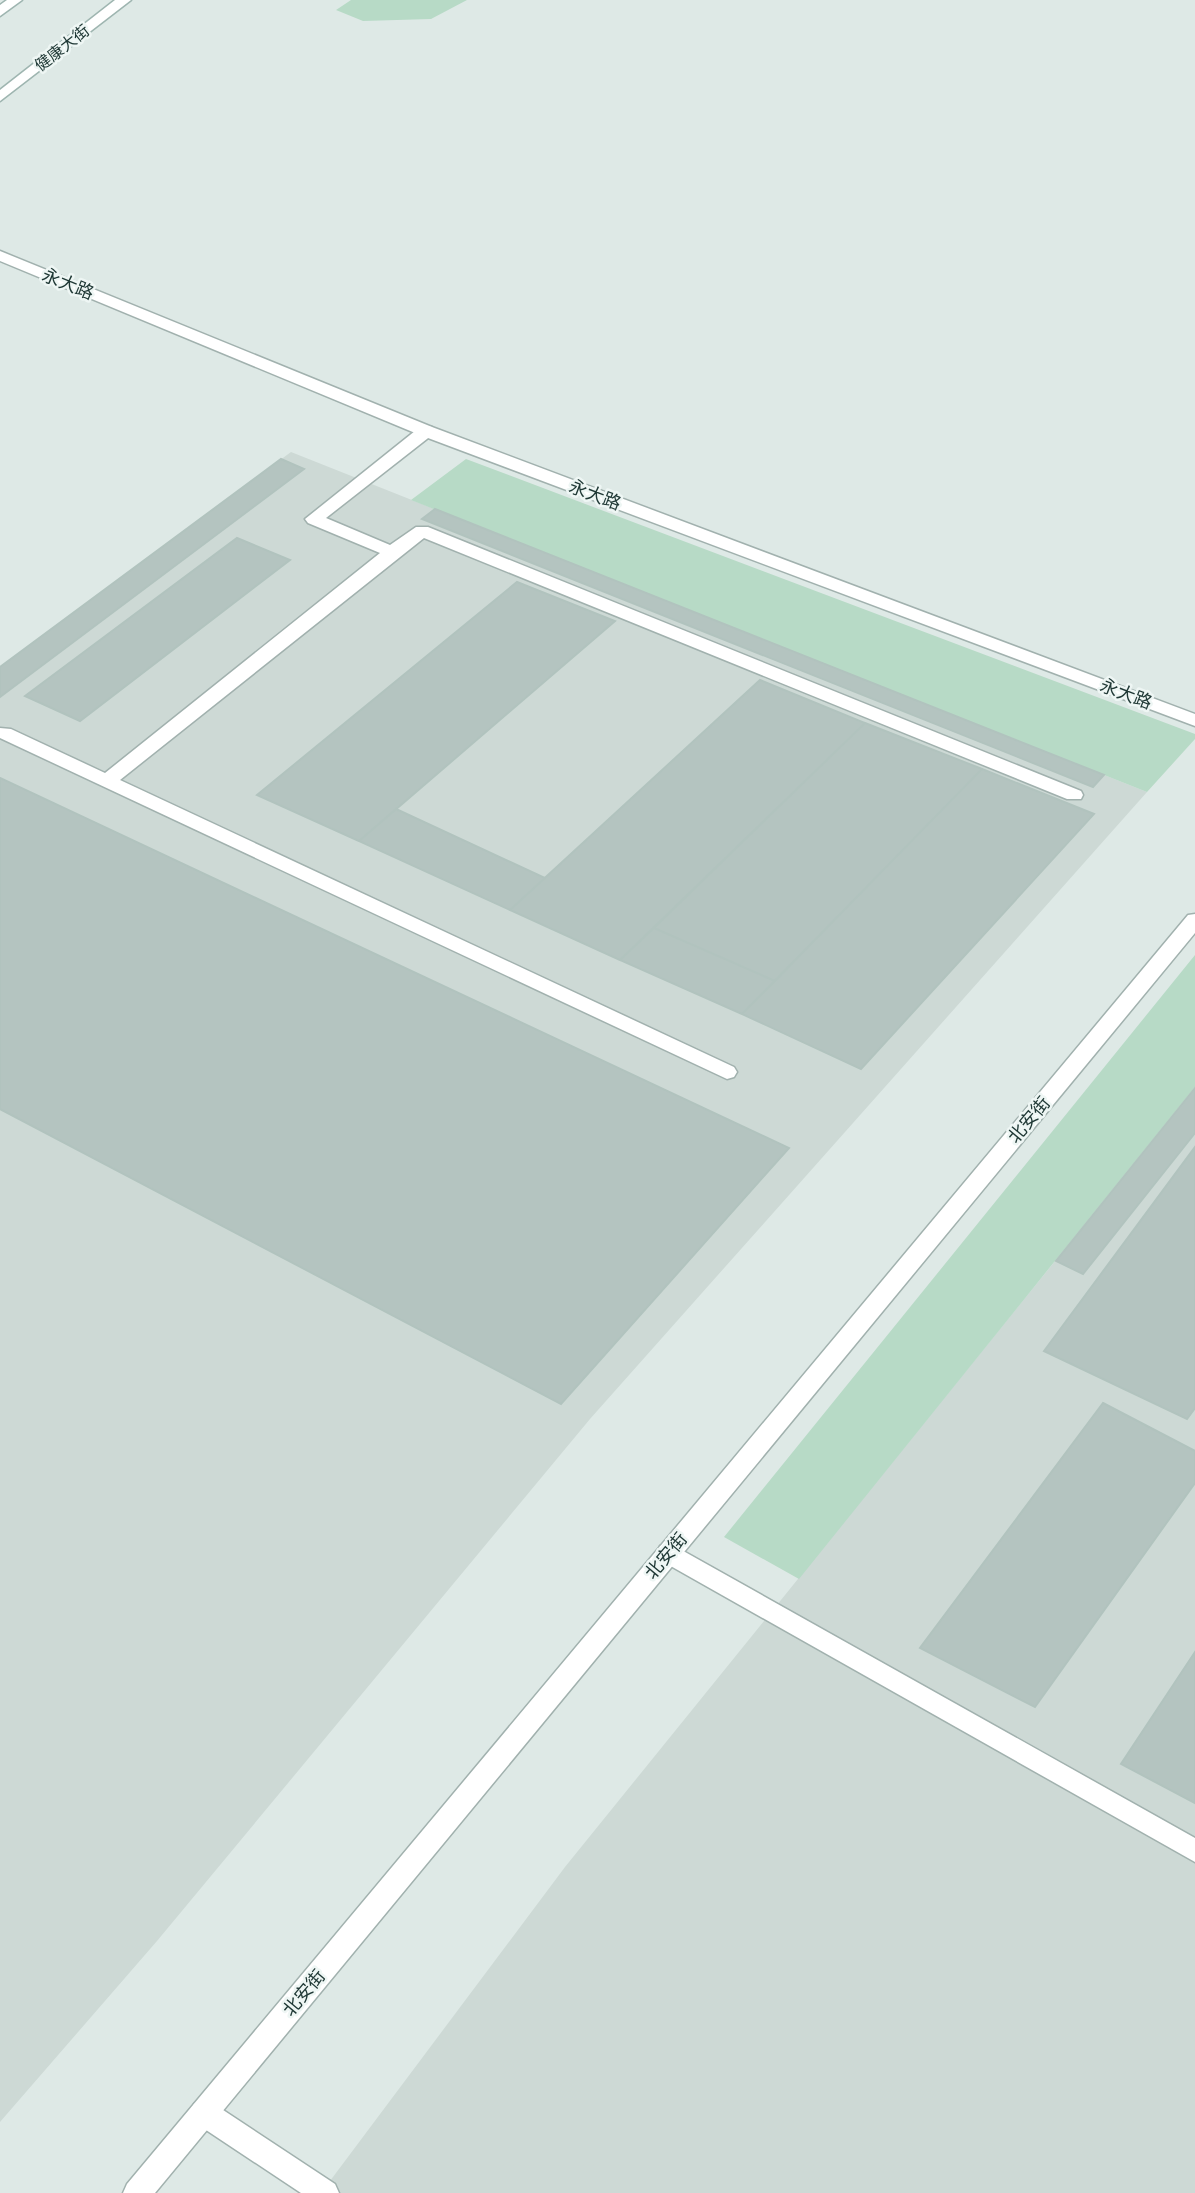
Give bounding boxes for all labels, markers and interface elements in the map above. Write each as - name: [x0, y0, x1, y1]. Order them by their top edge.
- street label: 健康大街: [31, 21, 93, 75]
- street label: 永大路: [39, 264, 97, 304]
- street label: 永大路: [566, 475, 624, 515]
- street label: 永大路: [1097, 674, 1155, 714]
- street label: 北安街: [1003, 1092, 1055, 1148]
- street label: 北安街: [640, 1528, 692, 1584]
- street label: 北安街: [278, 1965, 330, 2021]

